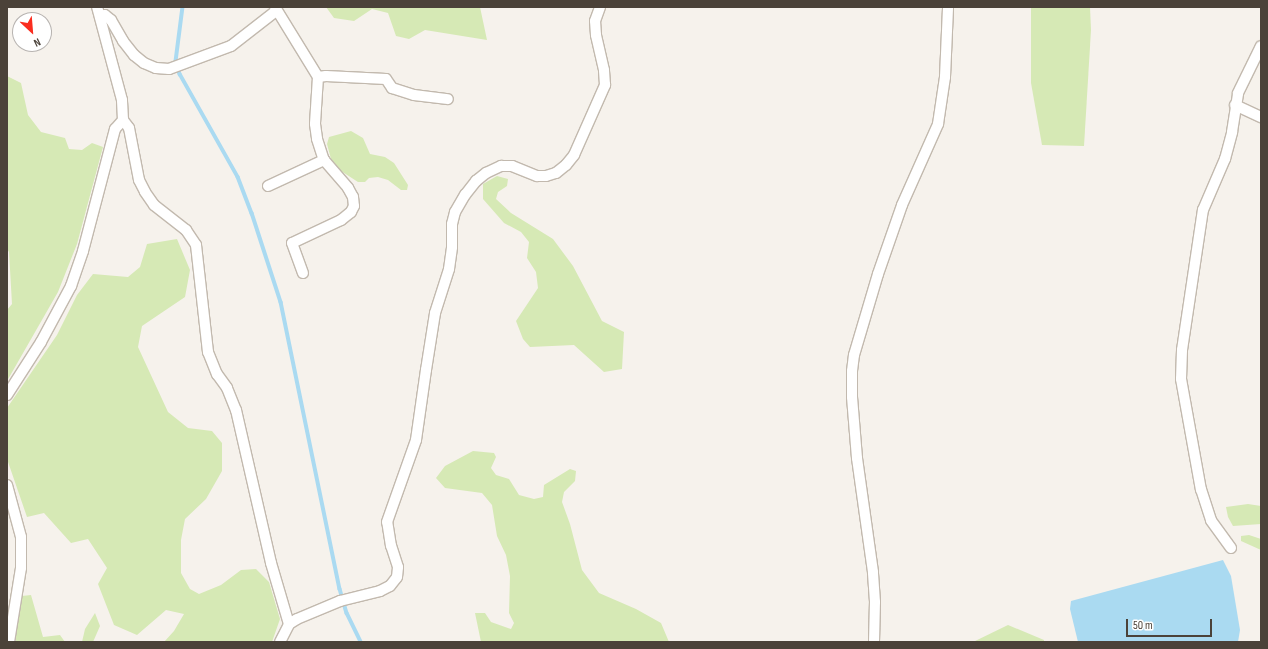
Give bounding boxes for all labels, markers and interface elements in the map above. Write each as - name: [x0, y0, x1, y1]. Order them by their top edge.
- north arrow: [12, 12, 52, 52]
- text: N: [32, 35, 43, 49]
- scale bar: [1128, 611, 1214, 637]
- text: 50 m: [1133, 618, 1153, 633]

